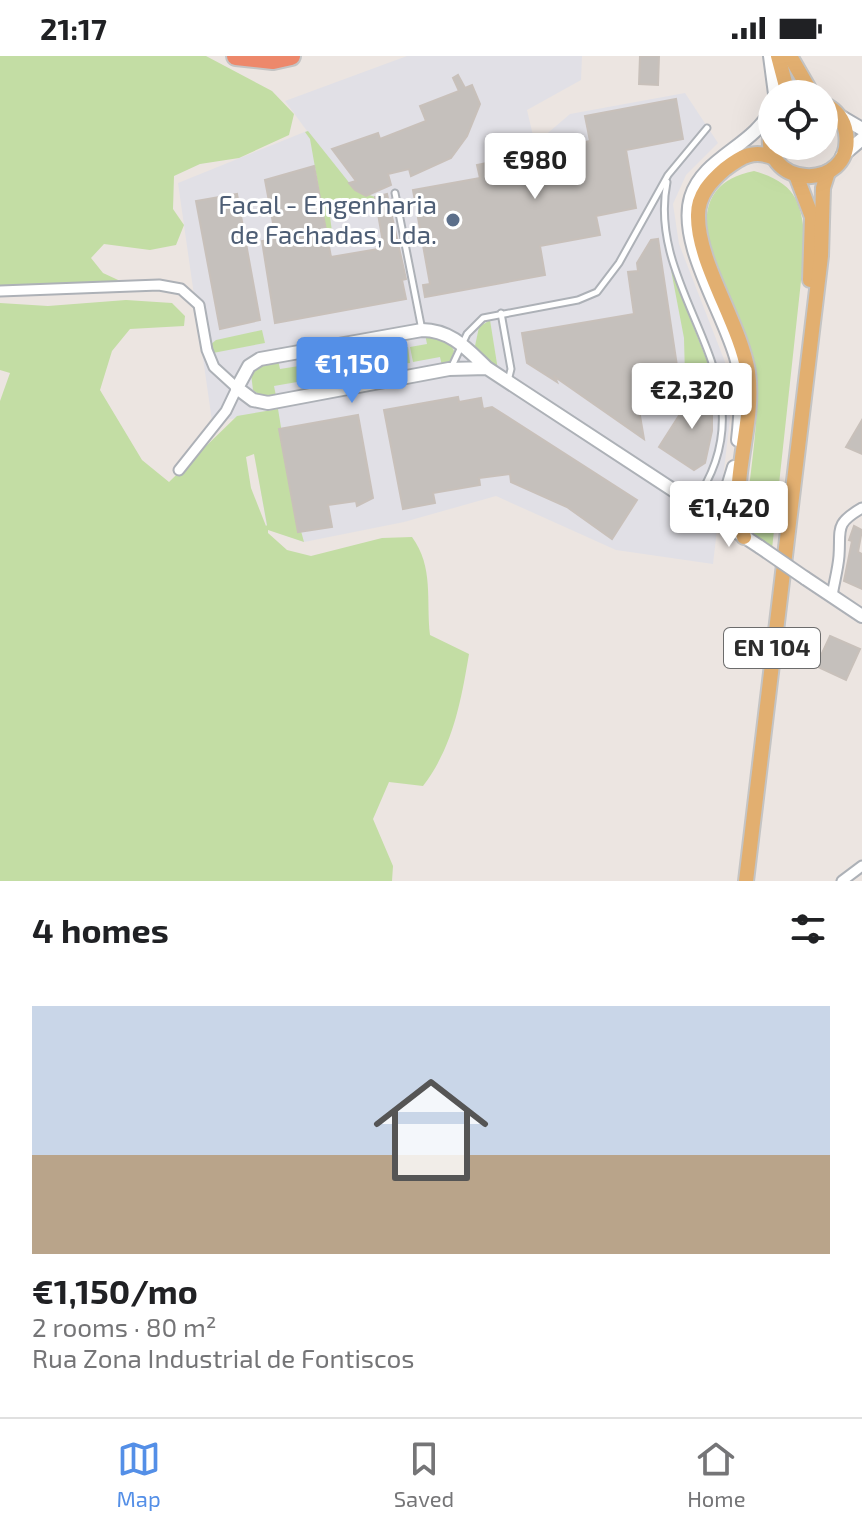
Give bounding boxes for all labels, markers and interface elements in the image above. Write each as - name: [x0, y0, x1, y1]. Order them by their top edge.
- text: 21:17: [40, 10, 107, 46]
- map controls: [758, 80, 838, 160]
- button: locate: [758, 80, 838, 160]
- pin: €980: [488, 133, 582, 201]
- text: €980: [503, 143, 567, 174]
- place label: Facal - Engenharia de Fachadas, Lda.: [218, 188, 437, 249]
- marker: Facal - Engenharia de Fachadas, Lda.: [444, 211, 462, 229]
- pin: €1,150: [287, 337, 417, 405]
- text: €1,150: [314, 347, 390, 378]
- pin: €2,320: [627, 363, 757, 431]
- text: €2,320: [650, 373, 734, 404]
- pin: €1,420: [664, 481, 794, 549]
- text: €1,420: [688, 491, 770, 522]
- road number: EN 104: [724, 628, 820, 668]
- icon: filters: [786, 907, 830, 951]
- text: 4 homes: [32, 909, 169, 950]
- icon: home: [359, 1058, 503, 1202]
- text: €1,150/mo: [32, 1270, 198, 1311]
- text: 2 rooms · 80 m²: [32, 1311, 217, 1342]
- text: Rua Zona Industrial de Fontiscos: [32, 1342, 415, 1373]
- tab: Map: [117, 1437, 161, 1511]
- tab: Saved: [394, 1437, 454, 1511]
- tab: Home: [687, 1437, 745, 1511]

